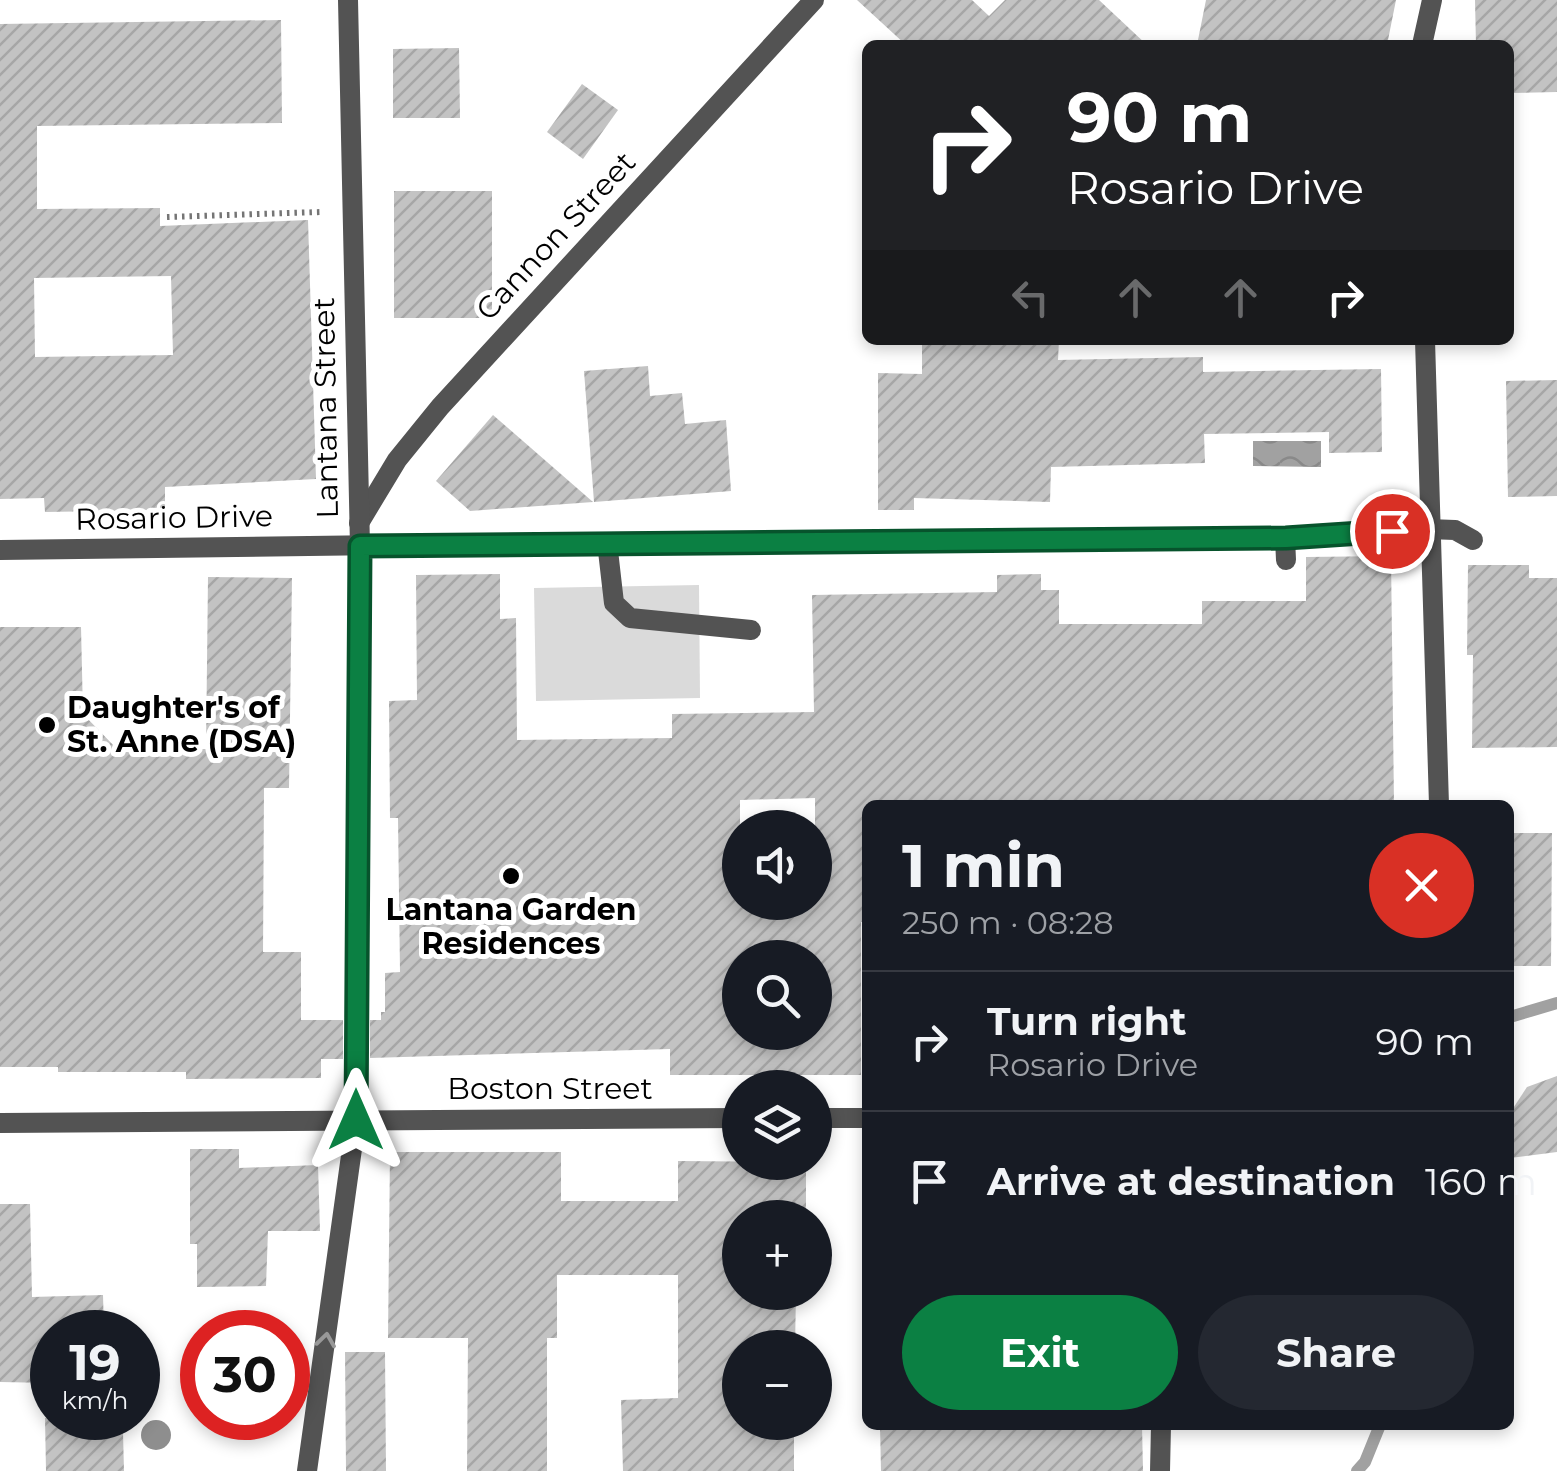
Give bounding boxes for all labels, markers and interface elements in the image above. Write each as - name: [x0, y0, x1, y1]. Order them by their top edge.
- text: 90 m: [1067, 74, 1252, 160]
- icon: right: [902, 80, 1032, 210]
- street label: Cannon Street: [468, 144, 643, 328]
- text: Rosario Drive: [1067, 160, 1364, 215]
- icon: left: [1003, 270, 1058, 325]
- icon: ahead: [1108, 270, 1163, 325]
- icon: ahead: [1213, 270, 1268, 325]
- icon: right: [1318, 270, 1373, 325]
- street label: Lantana Street: [305, 297, 346, 519]
- pin: [1350, 489, 1435, 574]
- street label: Rosario Drive: [75, 497, 273, 538]
- icon: arrive: [1365, 504, 1420, 559]
- place label: Daughter's of St. Anne (DSA): [67, 689, 296, 760]
- marker: Daughter's of St. Anne (DSA): [36, 714, 58, 736]
- map controls: [722, 810, 832, 1440]
- button: sound: [722, 810, 832, 920]
- text: 1 min: [902, 829, 1065, 902]
- button: close: [1369, 833, 1474, 938]
- marker: Lantana Garden Residences: [500, 865, 522, 887]
- place label: Lantana Garden Residences: [386, 891, 636, 962]
- text: 250 m · 08:28: [902, 903, 1114, 942]
- button: search: [722, 940, 832, 1050]
- text: Turn right: [987, 998, 1186, 1045]
- icon: right: [902, 1014, 957, 1069]
- text: 90 m: [1375, 1018, 1474, 1065]
- text: Rosario Drive: [987, 1045, 1198, 1084]
- position arrow: [304, 1068, 408, 1172]
- street label: Boston Street: [447, 1070, 653, 1107]
- button: layers: [722, 1070, 832, 1180]
- icon: arrive: [902, 1154, 957, 1209]
- text: Arrive at destination: [987, 1158, 1395, 1205]
- text: 160 m: [1425, 1158, 1537, 1205]
- button: +: [722, 1200, 832, 1310]
- button: Exit: [902, 1295, 1178, 1410]
- button: Share: [1198, 1295, 1474, 1410]
- speed limit sign: 30: [180, 1310, 310, 1440]
- button: −: [722, 1330, 832, 1440]
- text: 19: [69, 1332, 121, 1393]
- one-way arrow: [314, 1332, 335, 1348]
- text: km/h: [62, 1385, 128, 1415]

